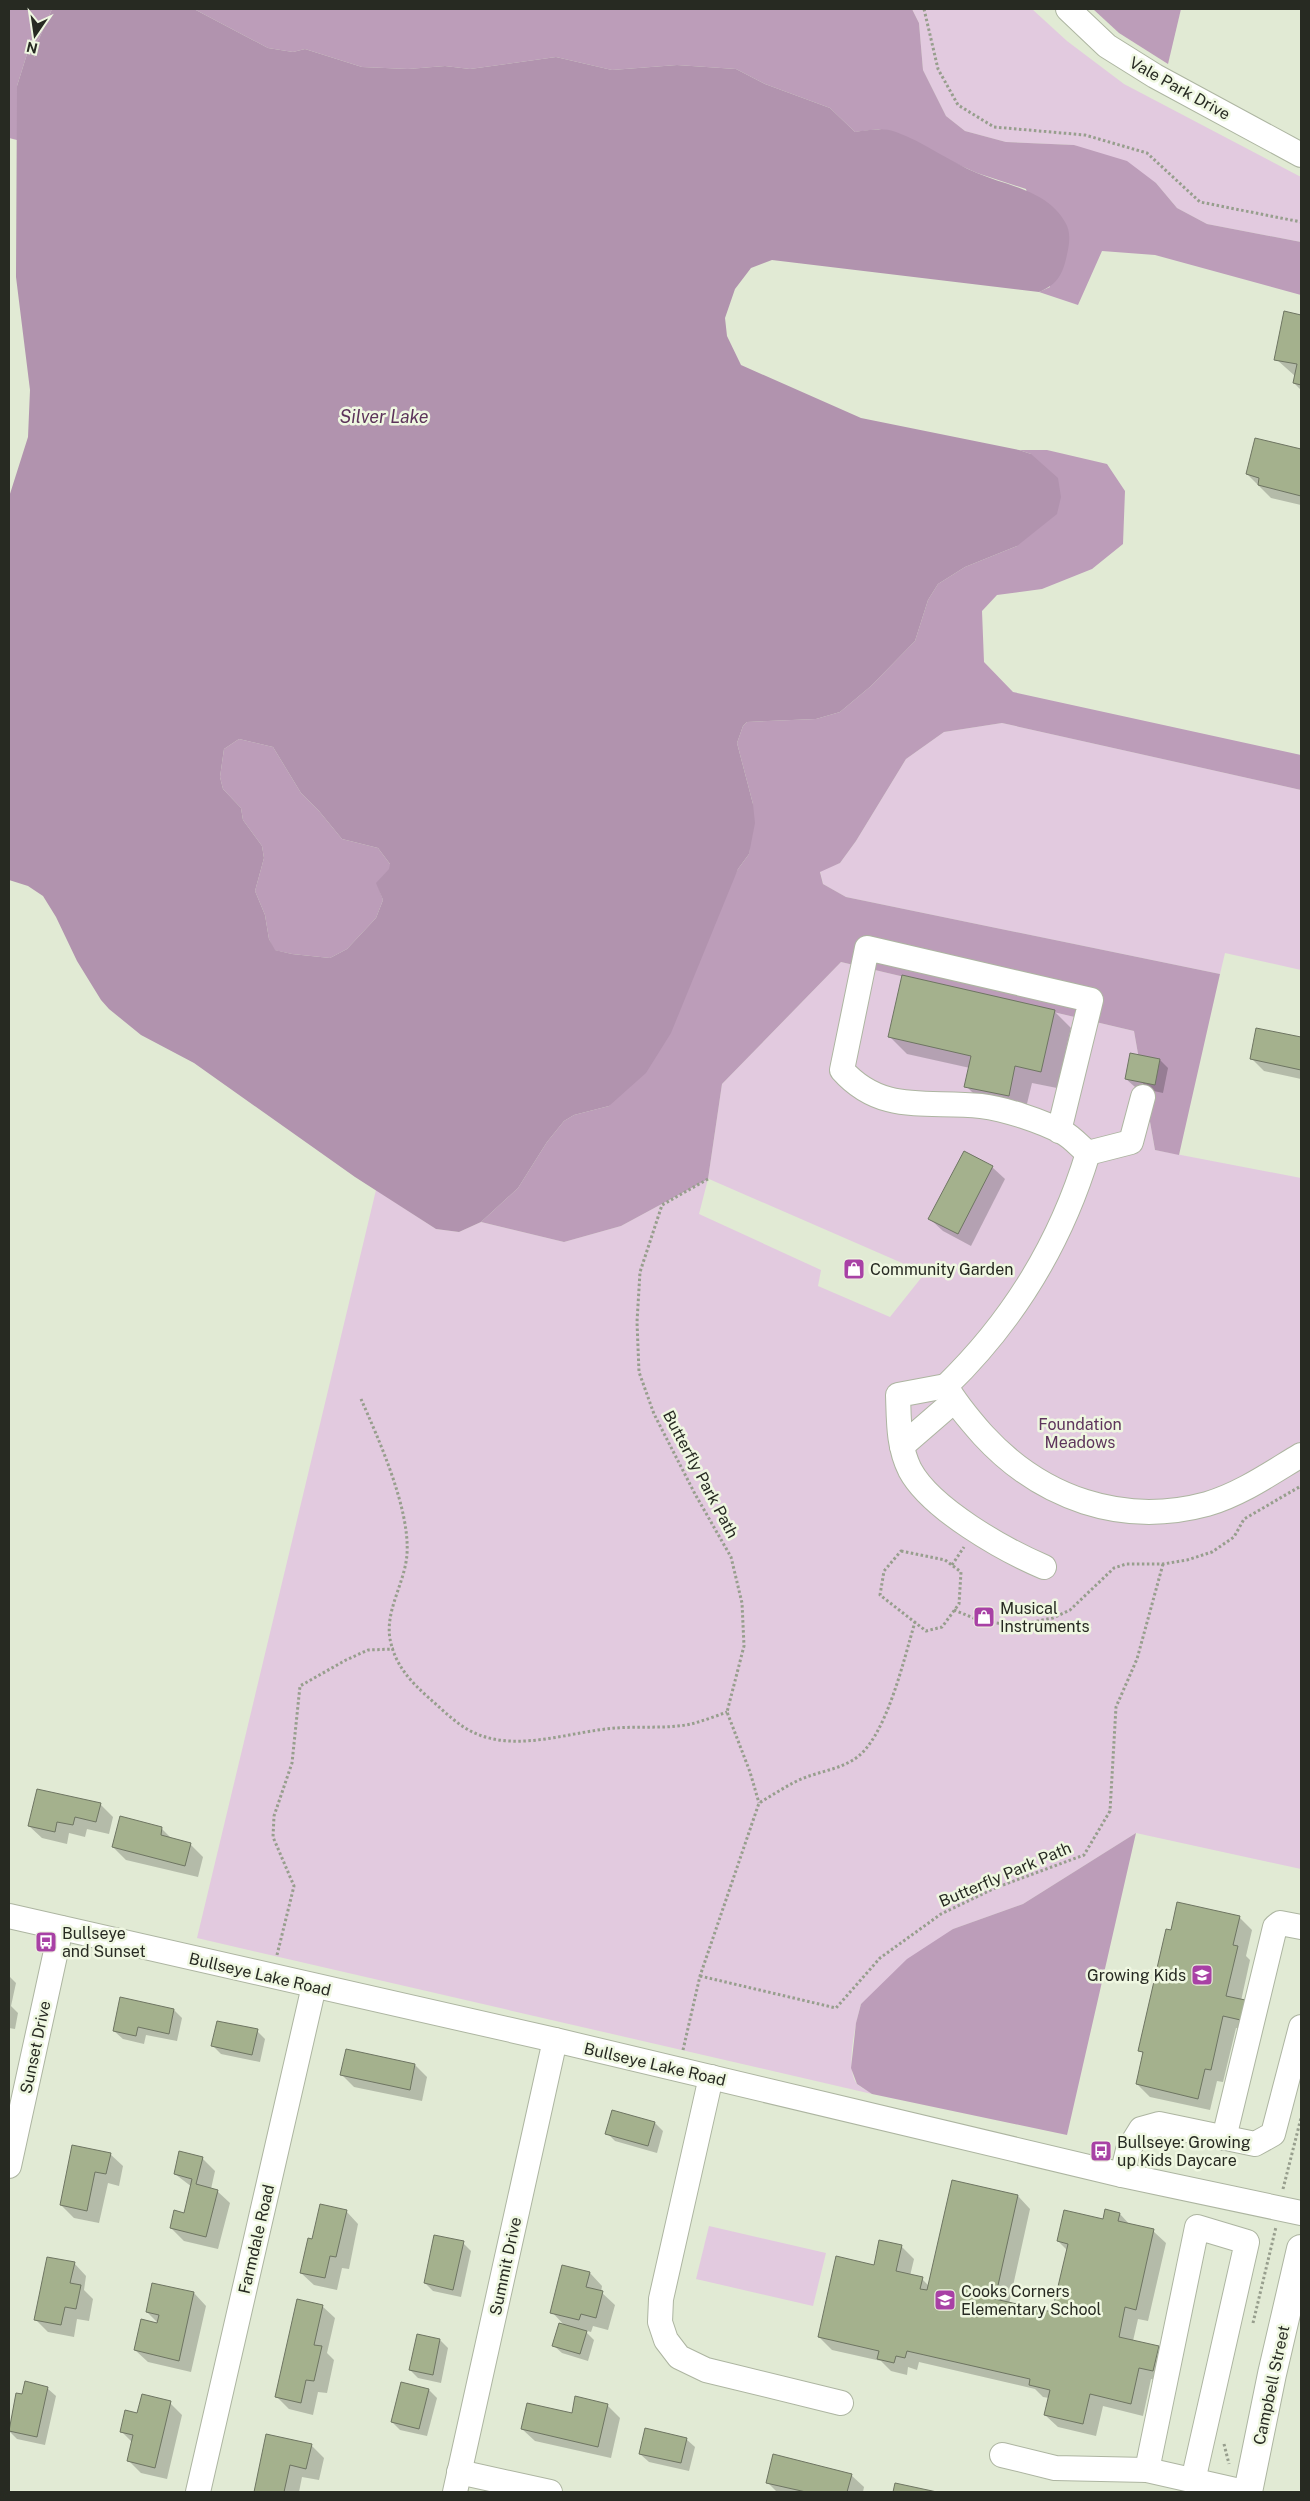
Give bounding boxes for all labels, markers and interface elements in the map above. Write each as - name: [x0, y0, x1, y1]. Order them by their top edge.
- north arrow: [10, 10, 60, 60]
- text: N: [25, 39, 39, 57]
- street label: Vale Park Drive: [1126, 53, 1234, 124]
- water label: Silver Lake: [339, 406, 429, 427]
- shop icon: Community Garden: [842, 1257, 866, 1281]
- place label: Community Garden: [870, 1260, 1013, 1279]
- street label: Butterfly Park Path: [659, 1407, 742, 1541]
- park label: Foundation Meadows: [1038, 1415, 1122, 1452]
- place label: Musical Instruments: [1000, 1599, 1090, 1636]
- shop icon: Musical Instruments: [972, 1605, 996, 1629]
- street label: Butterfly Park Path: [936, 1838, 1074, 1911]
- place label: Bullseye and Sunset: [62, 1924, 146, 1961]
- bus stop icon: Bullseye and Sunset: [34, 1930, 58, 1954]
- street label: Bullseye Lake Road: [187, 1949, 333, 2000]
- school or university icon: Growing Kids: [1190, 1963, 1214, 1987]
- place label: Growing Kids: [1087, 1966, 1186, 1985]
- street label: Sunset Drive: [16, 1999, 55, 2095]
- street label: Bullseye Lake Road: [582, 2039, 728, 2090]
- place label: Bullseye: Growing up Kids Daycare: [1117, 2133, 1251, 2170]
- bus stop icon: Bullseye: Growing up Kids Daycare: [1089, 2139, 1113, 2163]
- street label: Farmdale Road: [235, 2182, 278, 2296]
- street label: Summit Drive: [486, 2215, 525, 2317]
- place label: Cooks Corners Elementary School: [961, 2282, 1102, 2319]
- school or university icon: Cooks Corners Elementary School: [933, 2288, 957, 2312]
- street label: Campbell Street: [1250, 2324, 1293, 2447]

